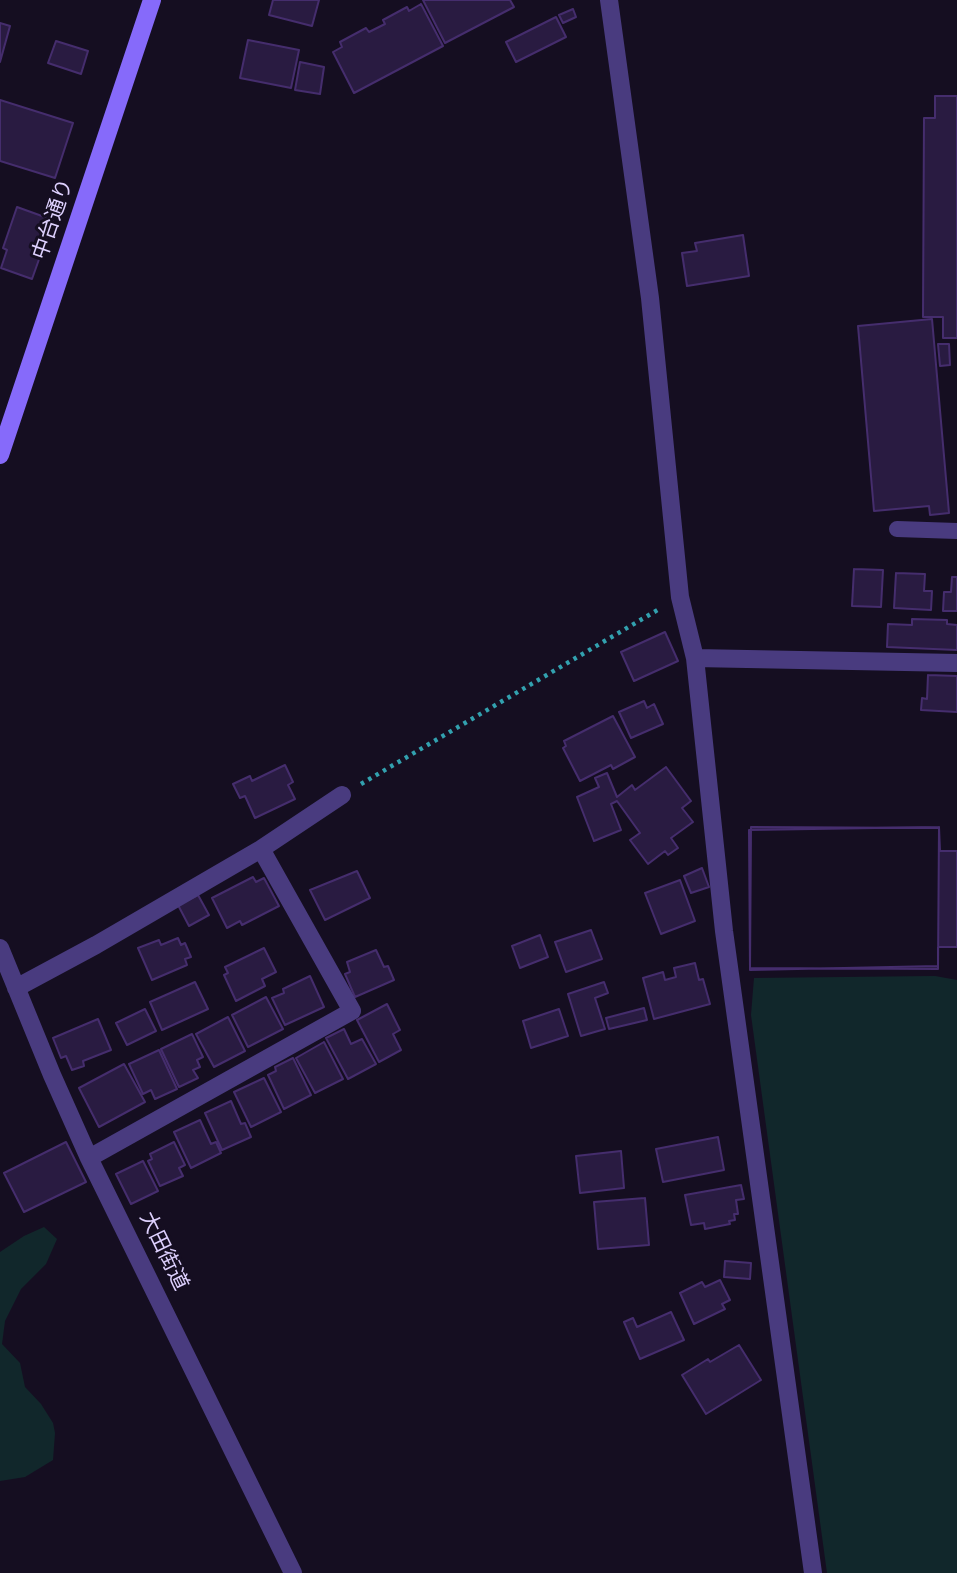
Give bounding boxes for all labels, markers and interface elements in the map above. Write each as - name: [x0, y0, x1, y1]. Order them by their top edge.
- street label: 中台通り: [29, 176, 81, 264]
- street label: 大田街道: [132, 1209, 192, 1295]

